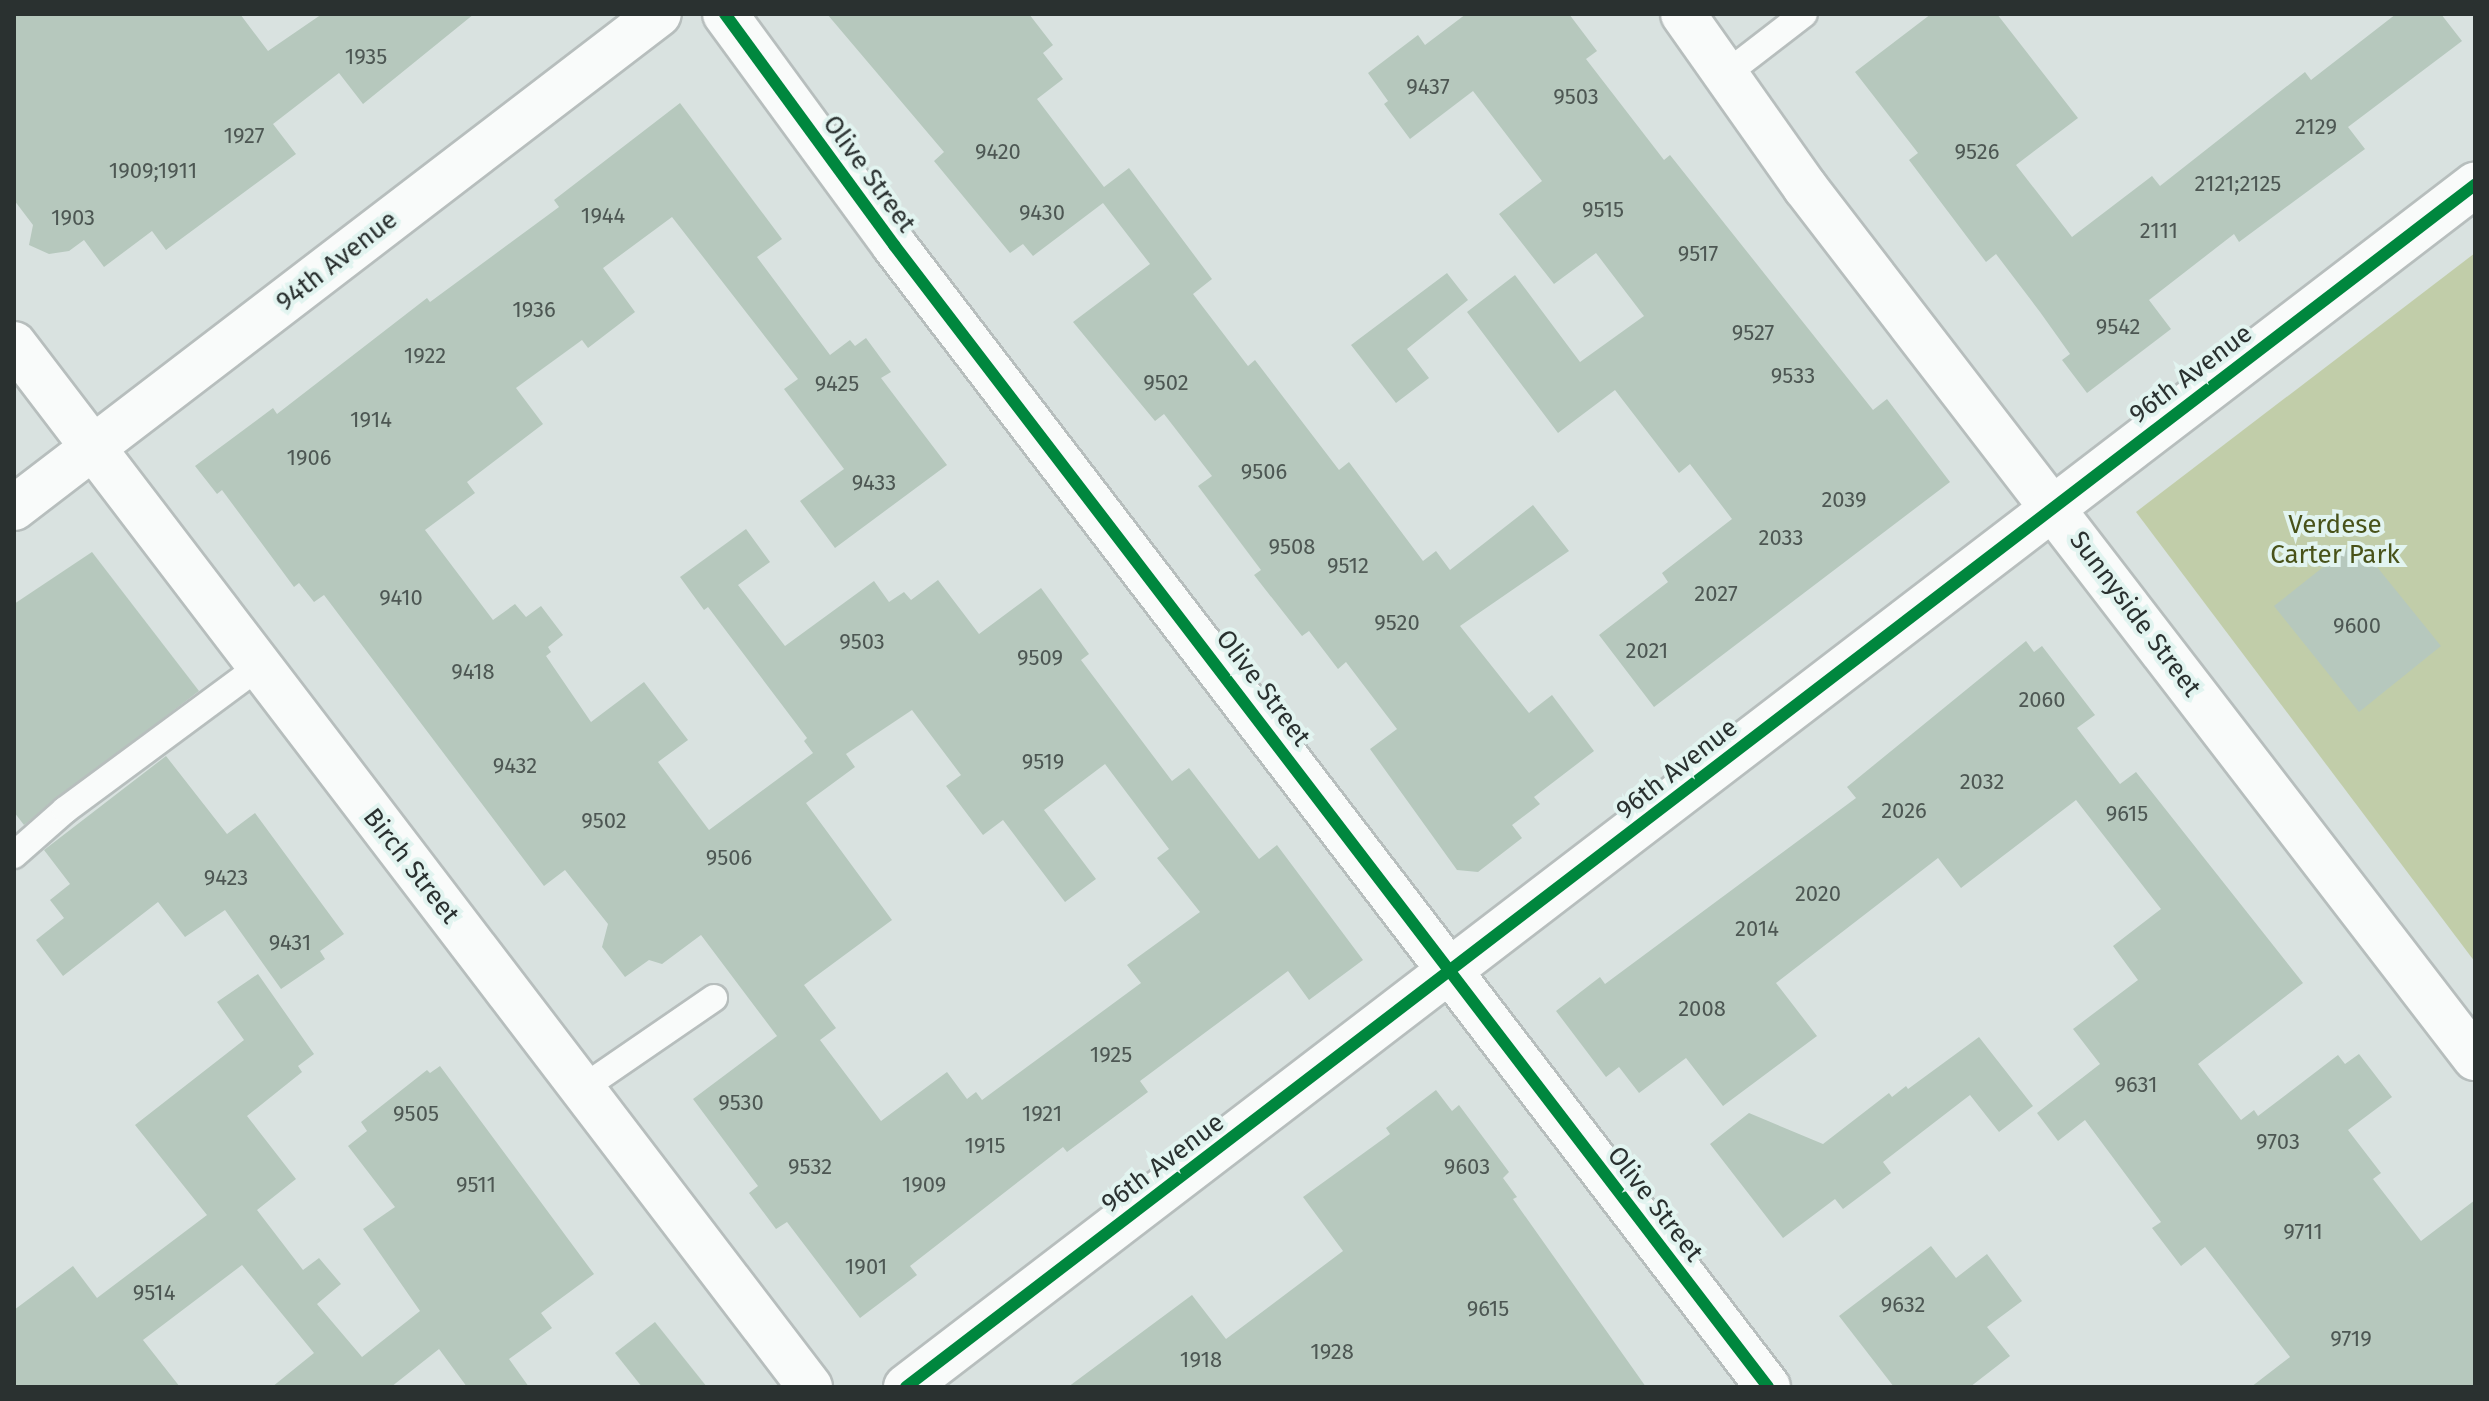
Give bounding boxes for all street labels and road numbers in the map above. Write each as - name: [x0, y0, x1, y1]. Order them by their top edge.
- street label: Olive Street: [816, 109, 922, 239]
- street label: 94th Avenue: [270, 204, 404, 318]
- street label: 96th Avenue: [2124, 318, 2258, 430]
- street label: Sunnyside Street: [2063, 525, 2207, 703]
- street label: Olive Street: [1209, 624, 1317, 752]
- street label: 96th Avenue: [1610, 712, 1744, 826]
- street label: Birch Street: [356, 802, 466, 930]
- street label: 96th Avenue: [1096, 1107, 1230, 1219]
- street label: Olive Street: [1600, 1140, 1710, 1268]

